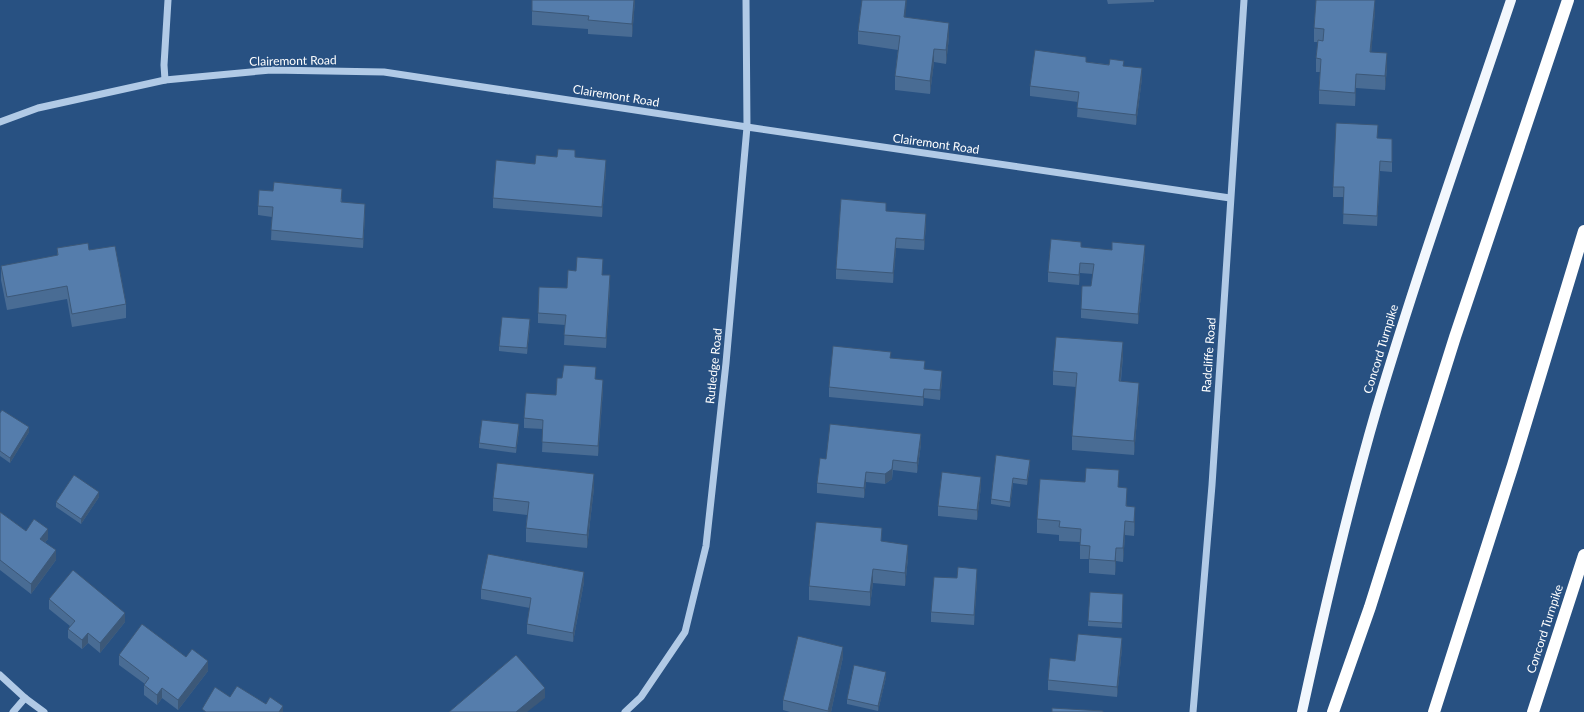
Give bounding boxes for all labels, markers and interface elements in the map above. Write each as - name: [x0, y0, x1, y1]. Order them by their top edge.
- street label: Clairemont Road: [249, 52, 337, 69]
- street label: Clairemont Road: [572, 81, 660, 110]
- street label: Clairemont Road: [892, 130, 980, 157]
- street label: Concord Turnpike: [1360, 302, 1401, 395]
- street label: Radcliffe Road: [1198, 317, 1219, 393]
- street label: Rutledge Road: [702, 327, 725, 405]
- street label: Concord Turnpike: [1523, 582, 1566, 675]

